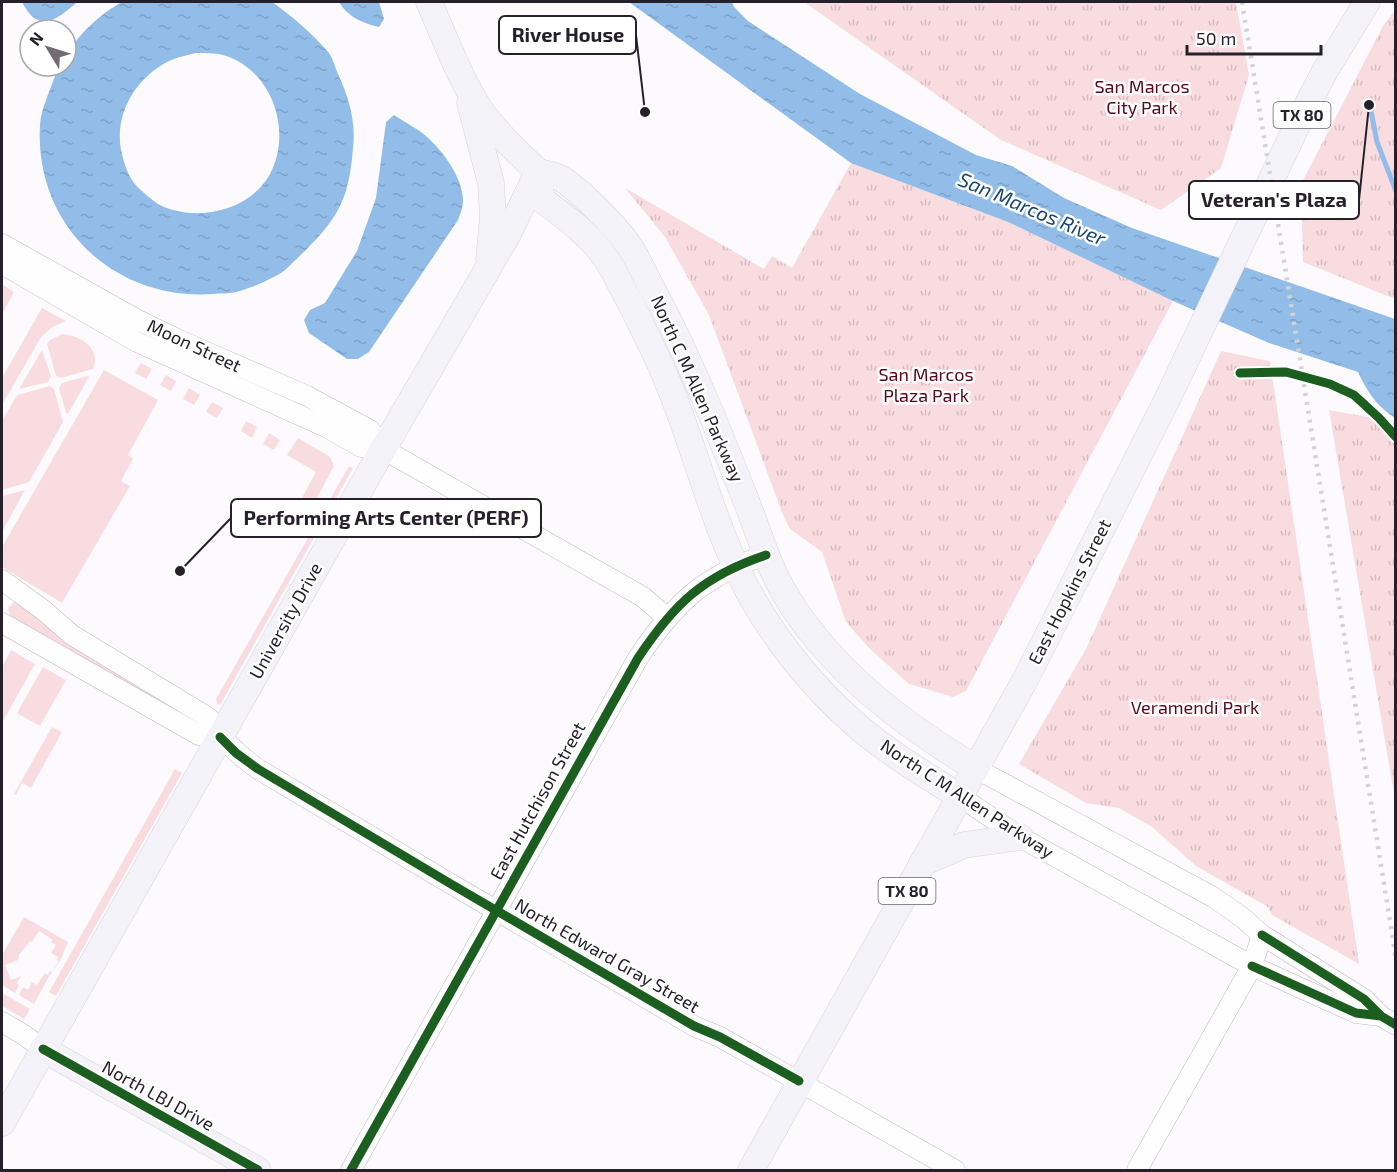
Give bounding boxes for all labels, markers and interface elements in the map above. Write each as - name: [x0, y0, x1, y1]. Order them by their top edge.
- callout: River House: [499, 16, 636, 54]
- north arrow: [18, 18, 78, 78]
- scale bar: [1187, 18, 1320, 56]
- text: River House: [512, 22, 624, 46]
- text: 50 m: [1196, 27, 1236, 49]
- text: N: [25, 28, 47, 49]
- park label: San Marcos City Park: [1094, 75, 1190, 118]
- road number: TX 80: [1274, 102, 1330, 128]
- water label: San Marcos River: [955, 166, 1110, 250]
- callout: Veteran's Plaza: [1189, 181, 1359, 219]
- text: Veteran's Plaza: [1201, 187, 1347, 211]
- street label: North C M Allen Parkway: [647, 292, 749, 486]
- street label: Moon Street: [144, 314, 245, 376]
- park label: San Marcos Plaza Park: [878, 363, 974, 406]
- callout: Performing Arts Center (PERF): [231, 499, 541, 537]
- text: Performing Arts Center (PERF): [243, 505, 529, 529]
- street label: East Hopkins Street: [1023, 515, 1115, 668]
- street label: University Drive: [244, 559, 326, 683]
- park label: Veramendi Park: [1131, 696, 1259, 718]
- street label: East Hutchison Street: [485, 718, 590, 883]
- street label: North C M Allen Parkway: [877, 734, 1059, 863]
- road number: TX 80: [878, 878, 936, 904]
- street label: North Edward Gray Street: [511, 893, 704, 1017]
- street label: North LBJ Drive: [99, 1055, 218, 1135]

